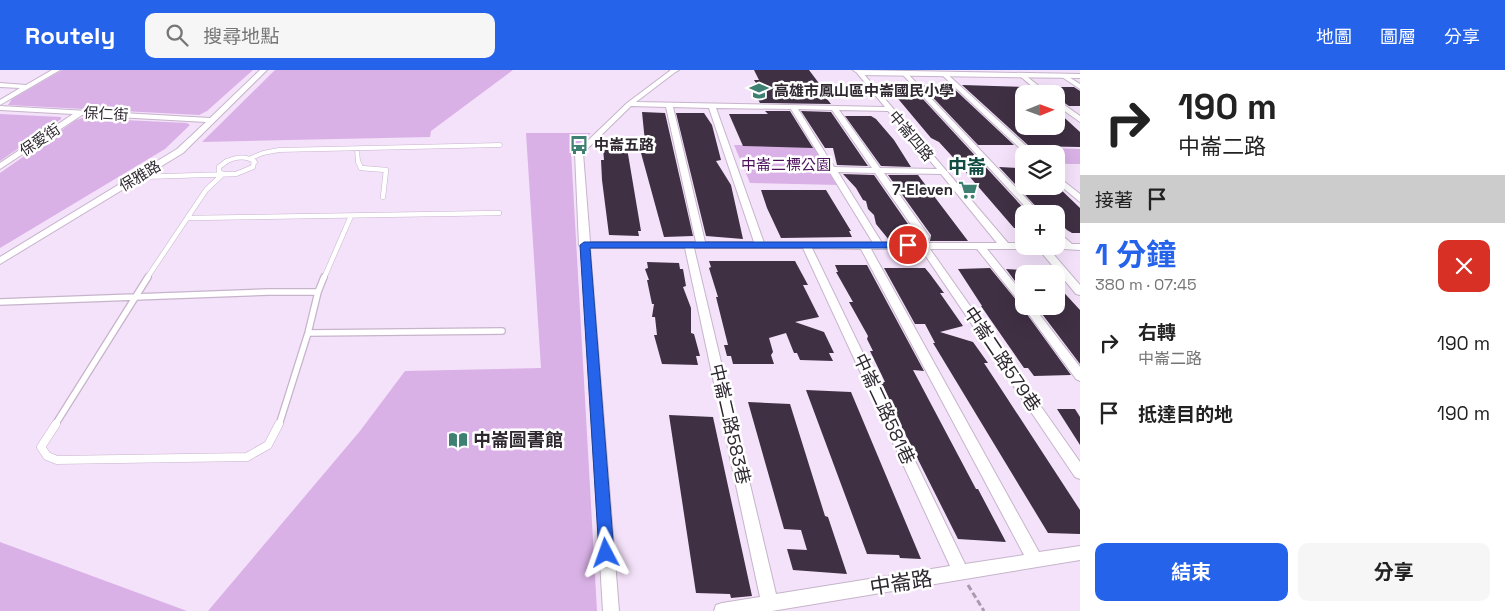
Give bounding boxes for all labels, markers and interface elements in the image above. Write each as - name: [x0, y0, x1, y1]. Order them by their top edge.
- search box: [145, 13, 495, 58]
- text: Routely: [25, 20, 115, 51]
- icon: search: [163, 21, 191, 49]
- text: 搜尋地點: [203, 24, 279, 49]
- text: 地圖: [1316, 25, 1352, 48]
- text: 圖層: [1380, 25, 1416, 48]
- text: 分享: [1444, 25, 1480, 48]
- school or university icon: 高雄市鳳山區中崙國民小學: [748, 80, 770, 102]
- place label: 高雄市鳳山區中崙國民小學: [774, 81, 954, 100]
- north arrow: [1015, 85, 1065, 135]
- map controls: [1015, 85, 1065, 315]
- text: 190 m: [1178, 85, 1277, 129]
- icon: right: [1095, 90, 1160, 155]
- street label: 保仁街: [83, 103, 129, 124]
- street label: 中崙四路: [885, 107, 938, 165]
- street label: 保愛街: [16, 119, 64, 160]
- text: 中崙二路: [1178, 132, 1266, 160]
- bus stop icon: 中崙五路: [568, 134, 590, 156]
- place label: 中崙五路: [594, 135, 654, 154]
- button: layers: [1015, 145, 1065, 195]
- district label: 中崙: [948, 154, 986, 179]
- park label: 中崙二標公園: [741, 155, 831, 174]
- street label: 保雅路: [116, 156, 164, 195]
- supermarket icon: 7-Eleven: [957, 179, 979, 201]
- place label: 7-Eleven: [892, 180, 953, 199]
- icon: arrive: [1143, 185, 1171, 213]
- text: 接著: [1095, 188, 1133, 213]
- button: +: [1015, 205, 1065, 255]
- pin: [887, 224, 929, 266]
- icon: arrive: [894, 231, 922, 259]
- text: 1 分鐘: [1095, 235, 1176, 274]
- button: close: [1438, 240, 1490, 292]
- button: −: [1015, 265, 1065, 315]
- text: 380 m · 07:45: [1095, 274, 1197, 295]
- street label: 中崙二路579巷: [959, 302, 1046, 416]
- text: 右轉: [1138, 320, 1176, 345]
- icon: right: [1095, 329, 1123, 357]
- text: 190 m: [1437, 331, 1490, 356]
- text: 中崙二路: [1138, 348, 1202, 369]
- street label: 中崙二路581巷: [849, 350, 920, 468]
- street label: 中崙二路583巷: [705, 361, 756, 486]
- icon: arrive: [1095, 399, 1123, 427]
- text: 190 m: [1437, 401, 1490, 426]
- text: 抵達目的地: [1138, 402, 1233, 427]
- place label: 中崙圖書館: [473, 428, 563, 451]
- library icon: 中崙圖書館: [447, 429, 469, 451]
- position arrow: [579, 526, 631, 578]
- button: 結束: [1095, 543, 1288, 601]
- button: 分享: [1298, 543, 1490, 601]
- street label: 中崙路: [868, 564, 934, 601]

